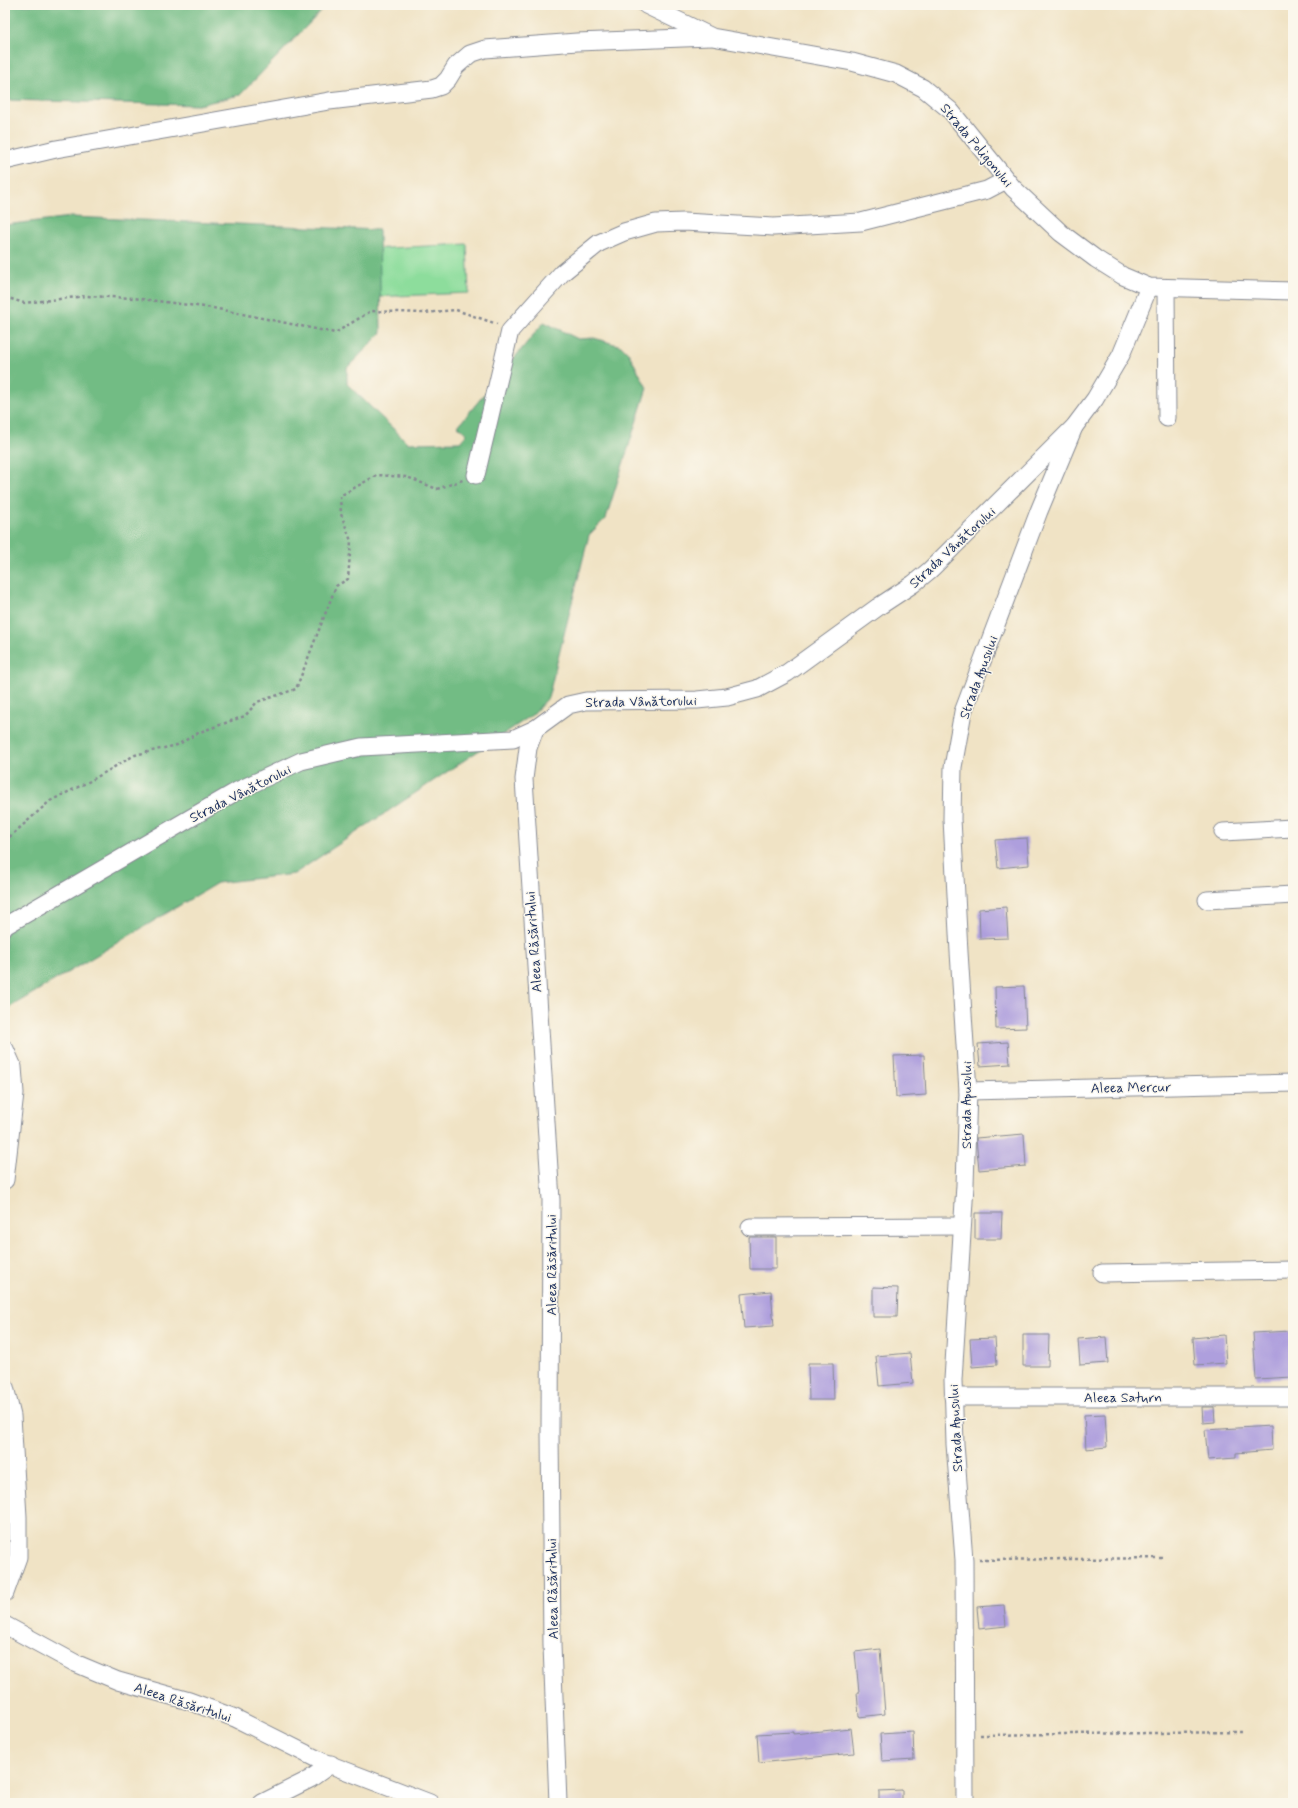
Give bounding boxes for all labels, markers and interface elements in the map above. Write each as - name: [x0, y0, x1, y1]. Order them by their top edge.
- street label: Strada Poligonului: [936, 100, 1017, 191]
- street label: Strada Vânătorului: [906, 503, 1000, 592]
- street label: Strada Apusului: [955, 633, 1003, 722]
- street label: Strada Vânătorului: [585, 692, 697, 712]
- street label: Strada Vânătorului: [187, 760, 294, 827]
- street label: Aleea Răsăritului: [521, 891, 547, 993]
- street label: Strada Apusului: [958, 1061, 977, 1149]
- street label: Aleea Mercur: [1090, 1078, 1172, 1098]
- street label: Aleea Răsăritului: [543, 1214, 561, 1316]
- street label: Strada Apusului: [945, 1384, 968, 1472]
- street label: Aleea Saturn: [1084, 1389, 1162, 1407]
- street label: Aleea Răsăritului: [543, 1538, 563, 1640]
- street label: Aleea Răsăritului: [132, 1679, 234, 1727]

